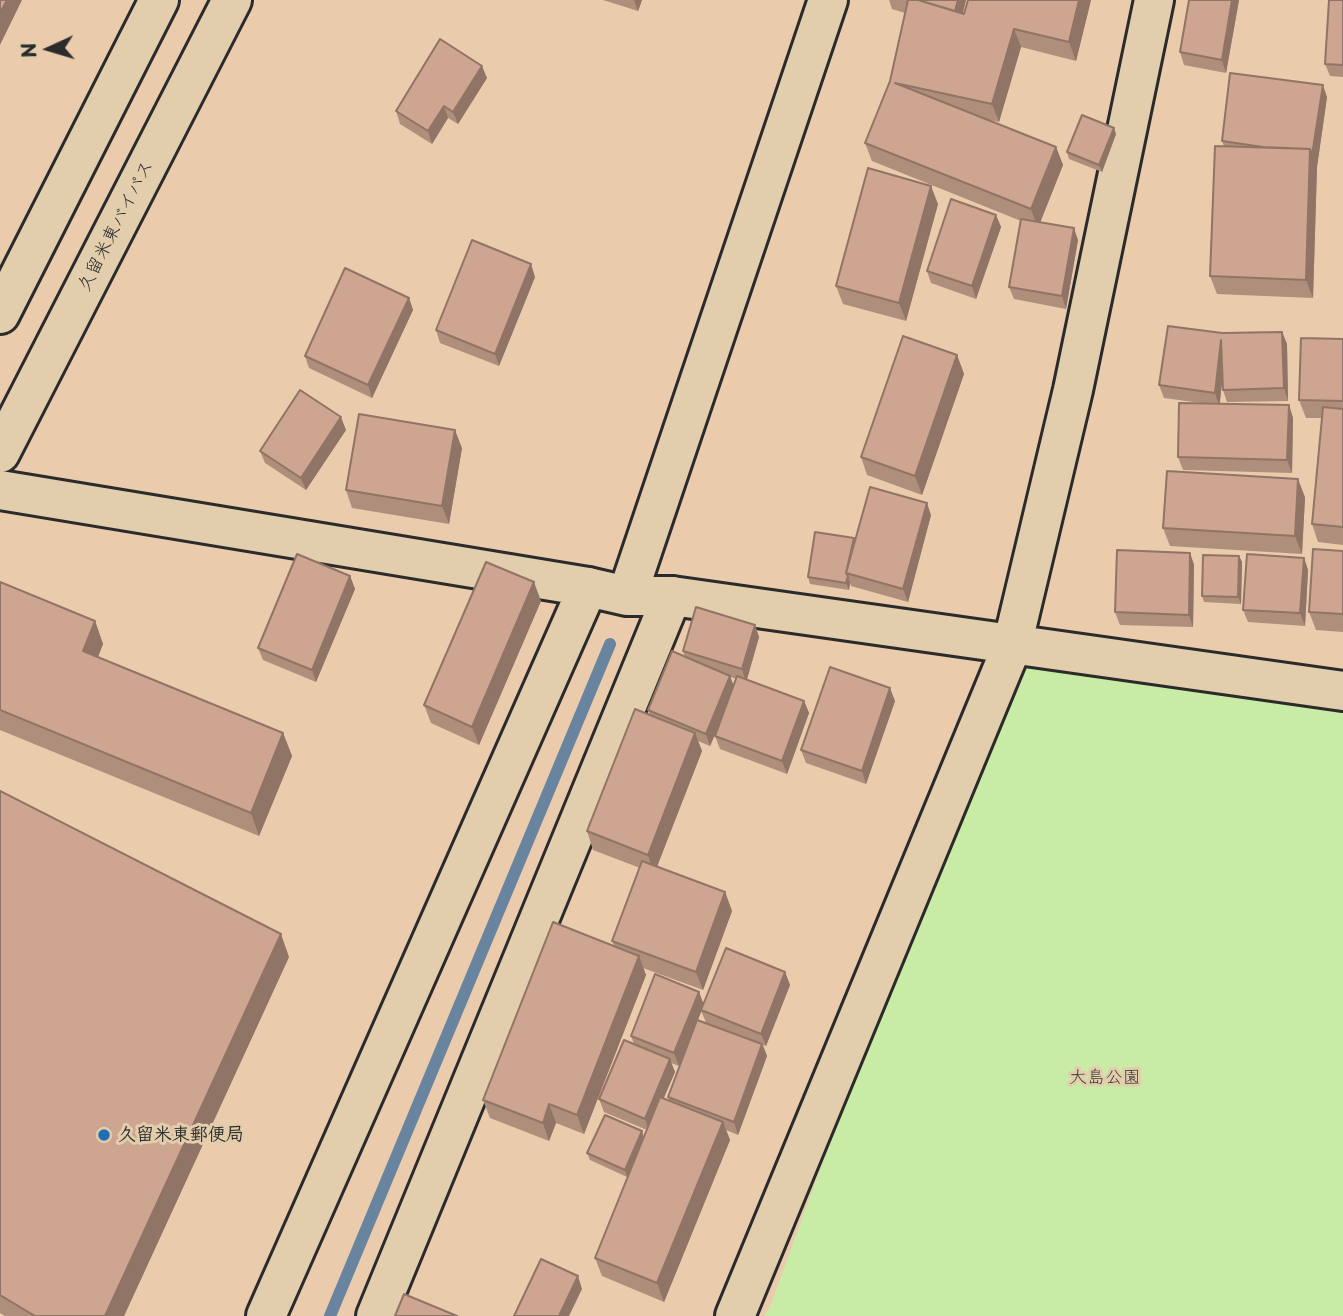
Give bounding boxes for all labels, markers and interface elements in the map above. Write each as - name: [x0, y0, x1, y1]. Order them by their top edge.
- north arrow: [14, 14, 84, 84]
- text: N: [14, 42, 43, 59]
- street label: 久留米東バイパス: [74, 157, 158, 295]
- park label: 大島公園: [1069, 1067, 1141, 1089]
- place label: 久留米東郵便局: [118, 1124, 244, 1146]
- marker: 久留米東郵便局: [96, 1127, 112, 1143]

